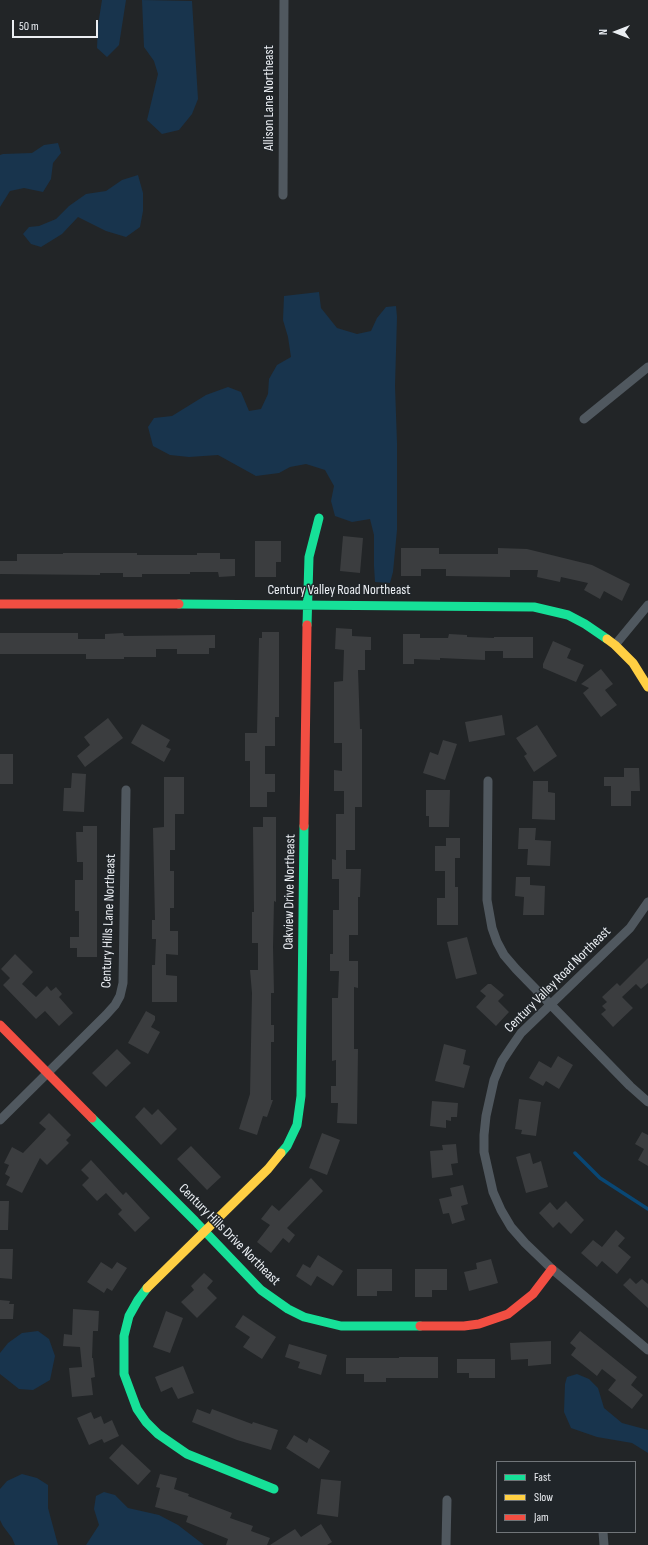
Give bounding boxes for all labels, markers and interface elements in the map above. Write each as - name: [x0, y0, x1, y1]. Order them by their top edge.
- scale bar: [14, 12, 100, 38]
- north arrow: [596, 12, 636, 52]
- text: 50 m: [19, 19, 39, 34]
- text: N: [597, 29, 610, 35]
- street label: Allison Lane Northeast: [261, 45, 277, 151]
- street label: Century Valley Road Northeast: [267, 582, 411, 598]
- street label: Oakview Drive Northeast: [281, 834, 299, 950]
- street label: Century Hills Lane Northeast: [98, 853, 120, 989]
- street label: Century Valley Road Northeast: [501, 923, 615, 1037]
- street label: Century Hills Drive Northeast: [175, 1181, 283, 1289]
- legend: [496, 1461, 636, 1533]
- text: Fast: [534, 1470, 551, 1485]
- text: Slow: [534, 1490, 553, 1505]
- text: Jam: [534, 1510, 549, 1525]

